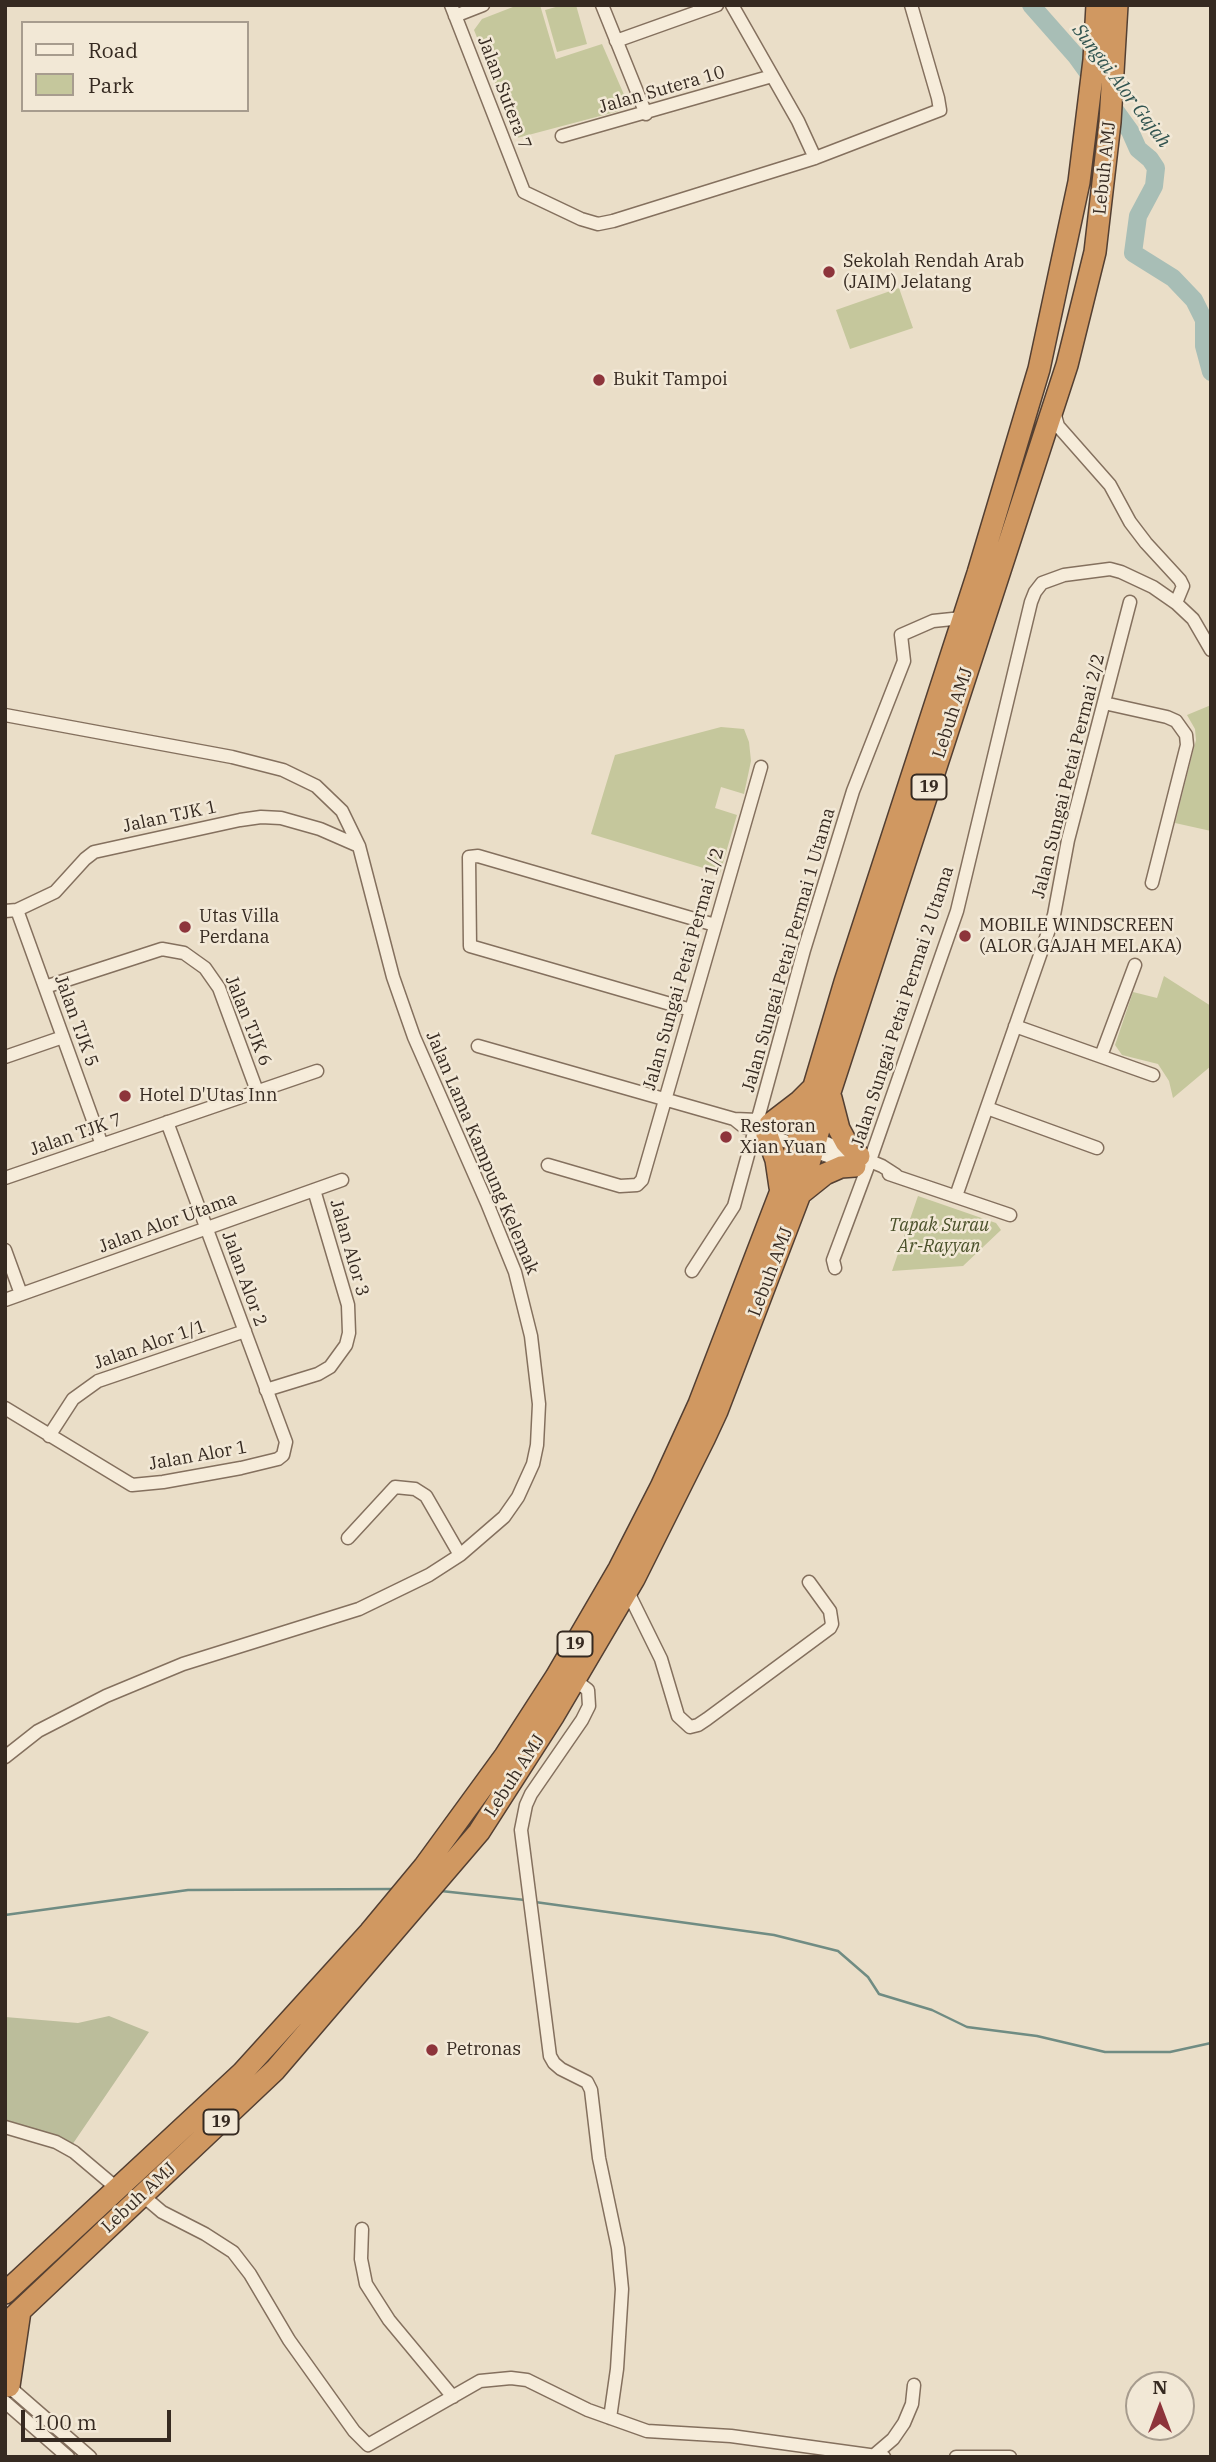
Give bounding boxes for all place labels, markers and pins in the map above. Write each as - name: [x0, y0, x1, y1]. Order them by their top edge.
- place label: Sekolah Rendah Arab (JAIM) Jelatang: [843, 251, 1024, 294]
- marker: Sekolah Rendah Arab (JAIM) Jelatang: [821, 264, 837, 280]
- place label: Bukit Tampoi: [613, 369, 728, 391]
- marker: Bukit Tampoi: [591, 372, 607, 388]
- place label: Utas Villa Perdana: [199, 906, 279, 948]
- place label: MOBILE WINDSCREEN (ALOR GAJAH MELAKA): [979, 915, 1182, 958]
- marker: Utas Villa Perdana: [177, 919, 193, 935]
- marker: MOBILE WINDSCREEN (ALOR GAJAH MELAKA): [957, 928, 973, 944]
- place label: Hotel D'Utas Inn: [139, 1085, 278, 1107]
- marker: Hotel D'Utas Inn: [117, 1088, 133, 1104]
- place label: Restoran Xian Yuan: [740, 1116, 826, 1158]
- marker: Restoran Xian Yuan: [718, 1129, 734, 1145]
- place label: Petronas: [446, 2039, 521, 2061]
- marker: Petronas: [424, 2042, 440, 2058]

